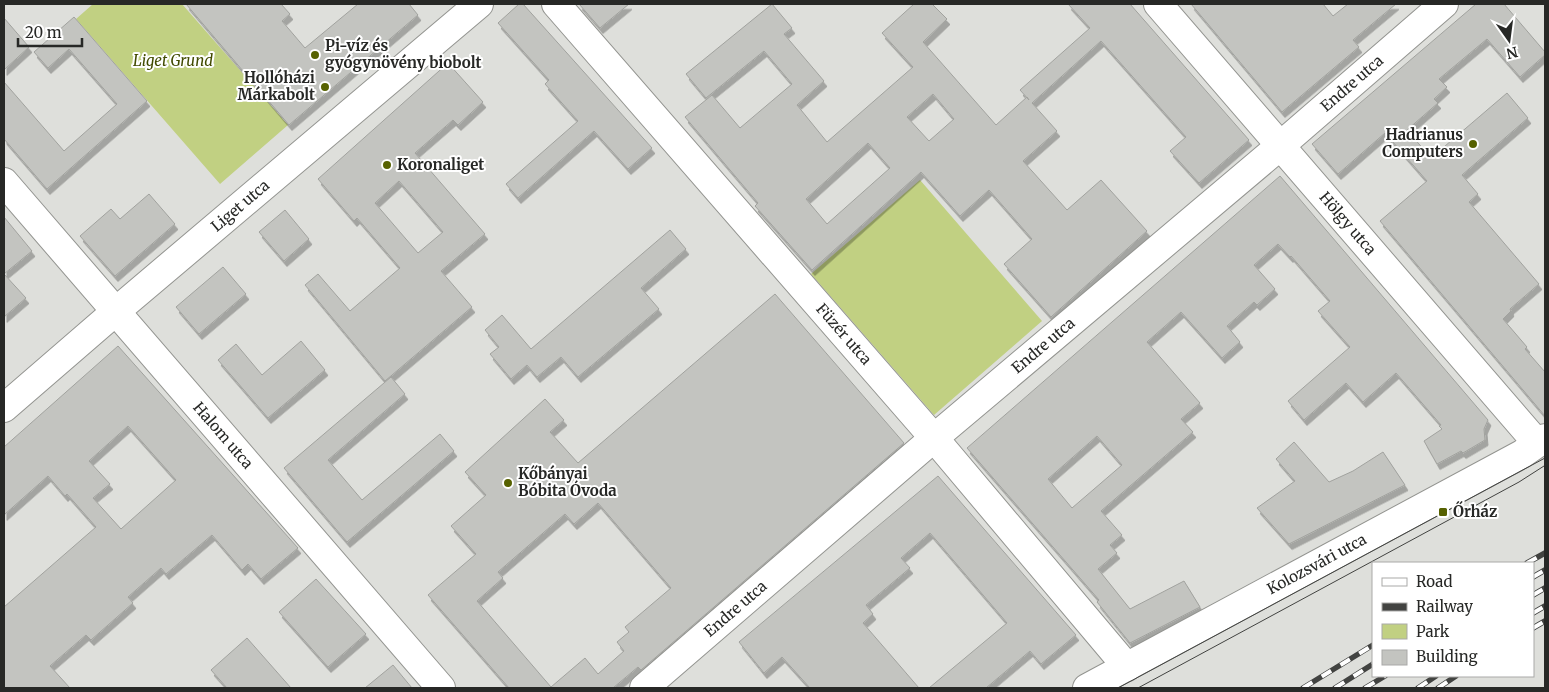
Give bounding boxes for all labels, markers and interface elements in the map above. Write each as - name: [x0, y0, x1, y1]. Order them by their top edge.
- scale bar: [18, 15, 81, 47]
- north arrow: [1484, 15, 1534, 65]
- text: 20 m: [25, 23, 62, 42]
- place label: Pi-víz és gyógynövény biobolt: [325, 36, 481, 72]
- text: N: [1505, 43, 1520, 63]
- marker: Pi-víz és gyógynövény biobolt: [309, 49, 321, 61]
- park label: Liget Grund: [133, 51, 213, 70]
- street label: Endre utca: [1317, 51, 1387, 115]
- place label: Hollóházi Márkabolt: [238, 68, 315, 104]
- marker: Hollóházi Márkabolt: [319, 81, 331, 93]
- place label: Hadrianus Computers: [1382, 125, 1463, 161]
- marker: Hadrianus Computers: [1467, 138, 1479, 150]
- place label: Koronaliget: [397, 155, 484, 174]
- marker: Koronaliget: [381, 159, 393, 171]
- street label: Liget utca: [207, 175, 273, 236]
- street label: Hölgy utca: [1315, 188, 1380, 259]
- street label: Füzér utca: [812, 299, 876, 368]
- street label: Endre utca: [1008, 313, 1079, 377]
- street label: Halom utca: [189, 398, 257, 473]
- place label: Kőbányai Bóbita Óvoda: [518, 464, 617, 500]
- marker: Kőbányai Bóbita Óvoda: [502, 477, 514, 489]
- place label: Őrház: [1453, 500, 1497, 521]
- marker: Őrház: [1437, 506, 1449, 518]
- street label: Kolozsvári utca: [1264, 529, 1370, 598]
- legend: [1372, 562, 1534, 677]
- text: Road: [1416, 572, 1452, 591]
- street label: Endre utca: [700, 576, 771, 641]
- text: Railway: [1416, 597, 1473, 616]
- text: Park: [1416, 622, 1450, 641]
- text: Building: [1416, 647, 1478, 666]

